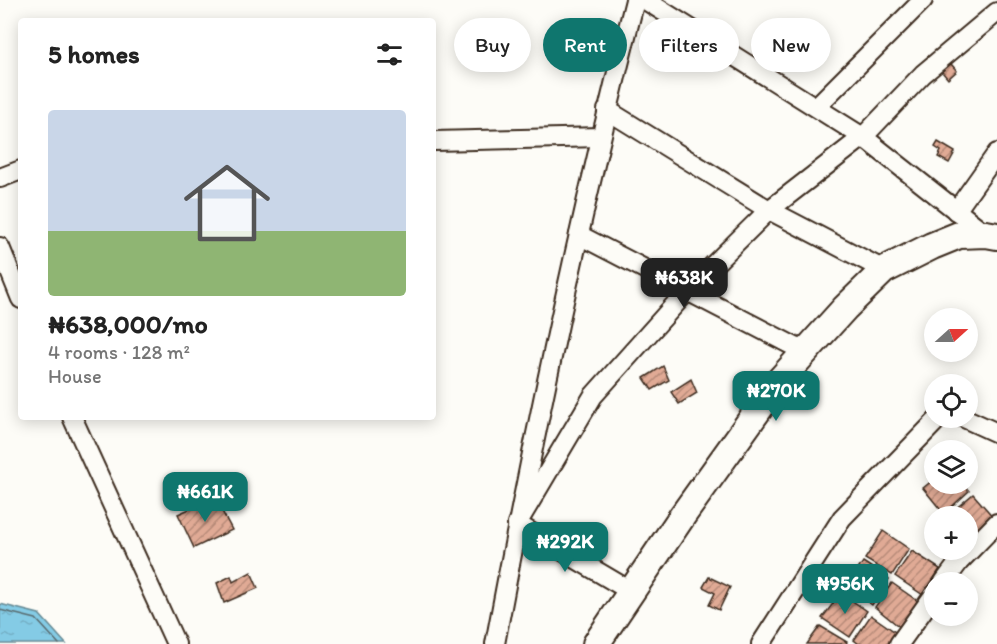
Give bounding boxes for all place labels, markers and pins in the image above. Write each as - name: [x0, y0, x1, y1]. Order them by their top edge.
- pin: ₦638K: [642, 258, 726, 309]
- pin: ₦270K: [734, 371, 818, 422]
- pin: ₦661K: [163, 472, 247, 523]
- pin: ₦292K: [523, 522, 607, 573]
- pin: ₦956K: [803, 564, 887, 615]

